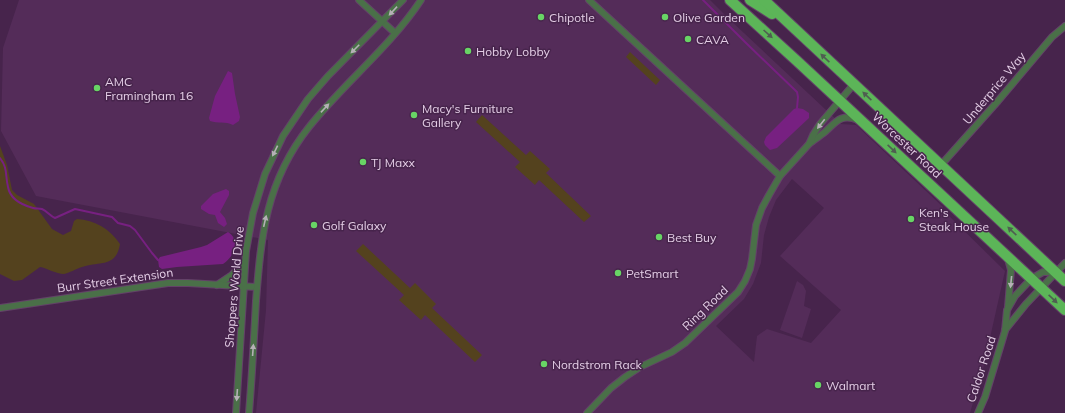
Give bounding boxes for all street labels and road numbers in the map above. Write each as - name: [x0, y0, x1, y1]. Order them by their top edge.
- street label: Underprice Way: [959, 48, 1029, 127]
- street label: Worcester Road: [869, 109, 945, 181]
- street label: Shoppers World Drive: [221, 226, 247, 348]
- street label: Burr Street Extension: [56, 264, 174, 296]
- street label: Ring Road: [679, 282, 731, 334]
- street label: Caldor Road: [963, 334, 999, 404]

